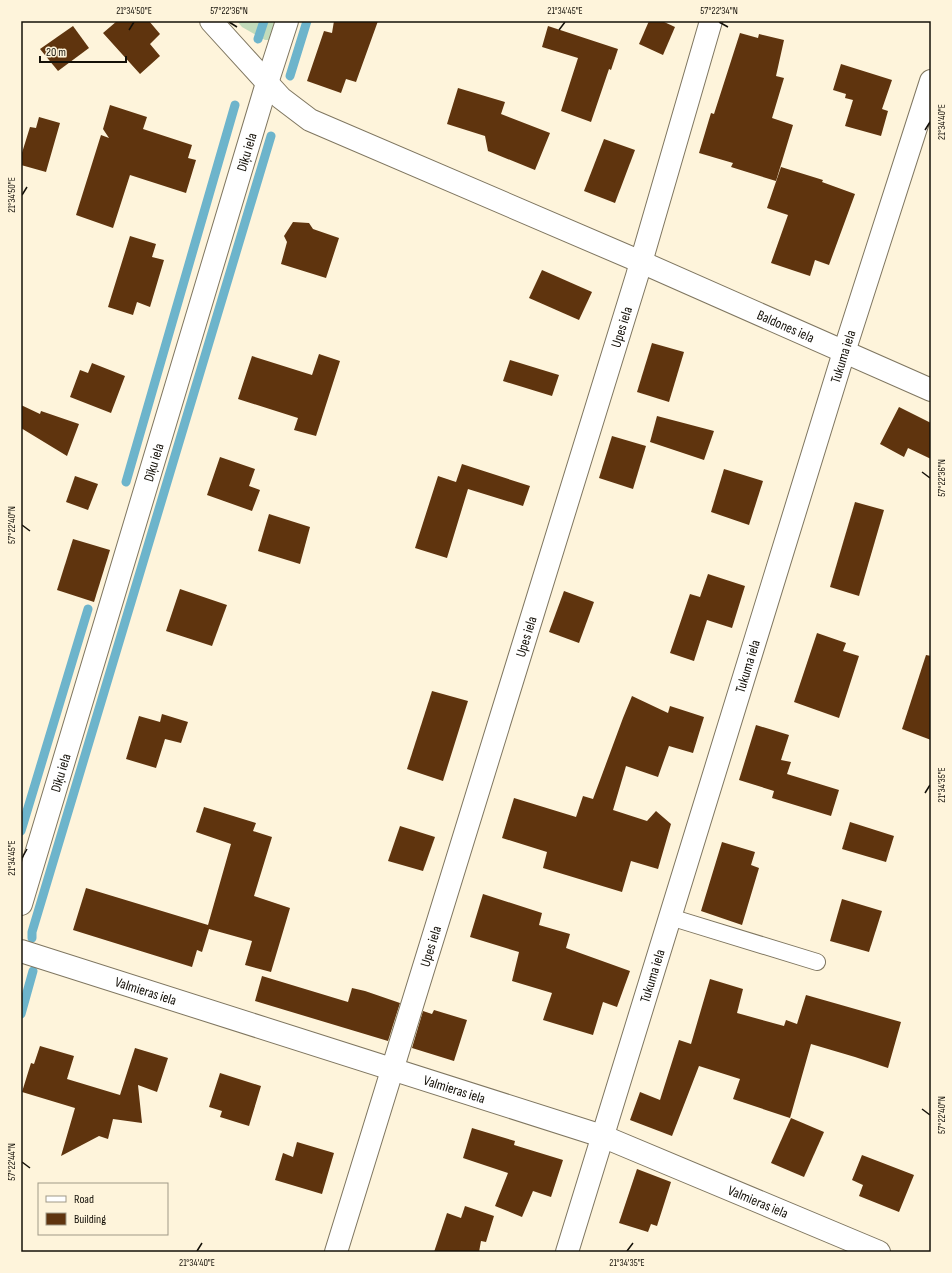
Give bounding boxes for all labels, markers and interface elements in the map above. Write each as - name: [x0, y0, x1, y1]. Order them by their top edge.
- text: 21°34'50"E: [116, 5, 152, 17]
- text: 57°22'36"N: [210, 5, 248, 17]
- text: 21°34'45"E: [547, 5, 583, 17]
- text: 57°22'34"N: [700, 5, 738, 17]
- scale bar: [40, 38, 126, 64]
- text: 20 m: [46, 45, 66, 60]
- text: 21°34'40"E: [936, 104, 948, 140]
- street label: Dīķu iela: [233, 131, 261, 173]
- text: 21°34'50"E: [6, 177, 18, 213]
- street label: Upes iela: [607, 305, 636, 350]
- street label: Baldones iela: [754, 306, 817, 347]
- street label: Tukuma iela: [827, 328, 859, 385]
- street label: Dīķu iela: [140, 441, 168, 484]
- text: 57°22'36"N: [936, 459, 948, 497]
- text: 57°22'40"N: [6, 506, 18, 544]
- street label: Upes iela: [512, 614, 541, 659]
- street label: Tukuma iela: [732, 638, 764, 695]
- street label: Dīķu iela: [47, 752, 75, 794]
- text: 21°34'35"E: [936, 767, 948, 803]
- text: 21°34'45"E: [6, 840, 18, 876]
- street label: Upes iela: [416, 924, 445, 969]
- street label: Tukuma iela: [636, 947, 669, 1005]
- street label: Valmieras iela: [113, 973, 179, 1009]
- street label: Valmieras iela: [421, 1072, 487, 1107]
- text: 57°22'40"N: [936, 1096, 948, 1134]
- text: 57°22'44"N: [6, 1143, 18, 1181]
- street label: Valmieras iela: [725, 1182, 791, 1222]
- legend: [38, 1183, 168, 1235]
- text: Road: [74, 1192, 94, 1207]
- text: Building: [74, 1212, 106, 1227]
- text: 21°34'40"E: [179, 1257, 215, 1269]
- text: 21°34'35"E: [609, 1257, 645, 1269]

